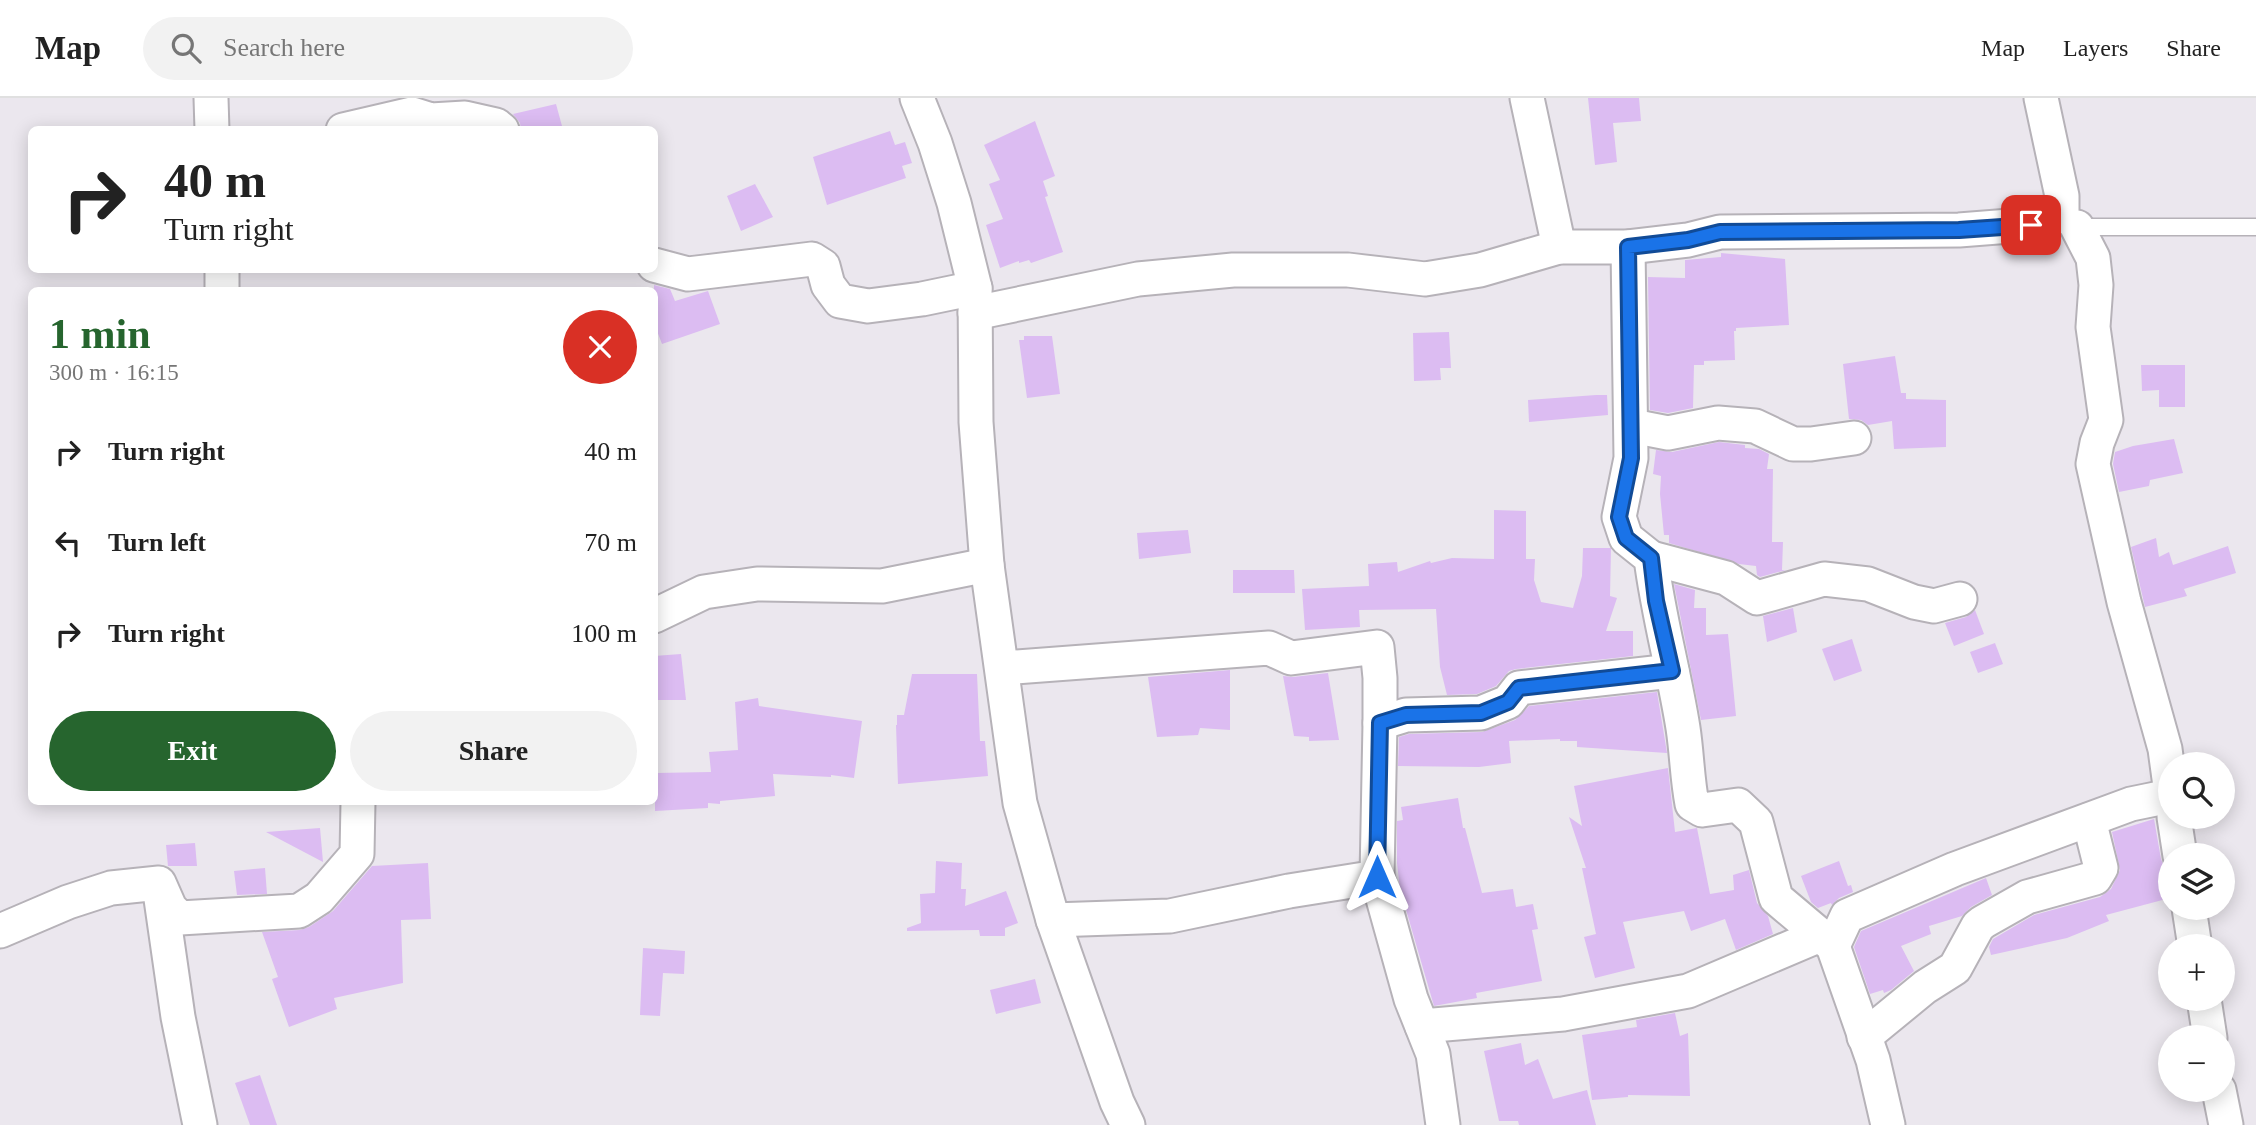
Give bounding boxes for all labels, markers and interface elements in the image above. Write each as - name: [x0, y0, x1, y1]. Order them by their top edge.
- search box: [143, 17, 633, 80]
- icon: search: [167, 29, 205, 67]
- text: Map: [35, 30, 101, 66]
- text: Search here: [223, 33, 345, 62]
- text: Map: [1981, 35, 2025, 61]
- text: Layers: [2063, 35, 2128, 61]
- text: Share: [2166, 35, 2221, 61]
- text: 40 m: [164, 153, 266, 208]
- icon: right: [49, 154, 140, 245]
- pin: [2001, 195, 2061, 255]
- icon: arrive: [2012, 206, 2050, 244]
- text: Turn right: [164, 211, 294, 247]
- button: close: [563, 310, 637, 384]
- text: 1 min: [49, 311, 151, 357]
- text: 300 m · 16:15: [49, 360, 179, 385]
- icon: right: [49, 433, 87, 471]
- text: Turn right: [108, 437, 225, 466]
- text: 40 m: [584, 437, 637, 466]
- icon: left: [49, 524, 87, 562]
- text: Turn left: [108, 528, 206, 557]
- text: 70 m: [584, 528, 637, 557]
- icon: right: [49, 615, 87, 653]
- text: Turn right: [108, 619, 225, 648]
- text: 100 m: [571, 619, 637, 648]
- button: Exit: [49, 711, 336, 791]
- button: Share: [350, 711, 637, 791]
- map controls: [2158, 752, 2235, 1102]
- button: search: [2158, 752, 2235, 829]
- position arrow: [1340, 840, 1414, 914]
- button: layers: [2158, 843, 2235, 920]
- button: +: [2158, 934, 2235, 1011]
- button: −: [2158, 1025, 2235, 1102]

